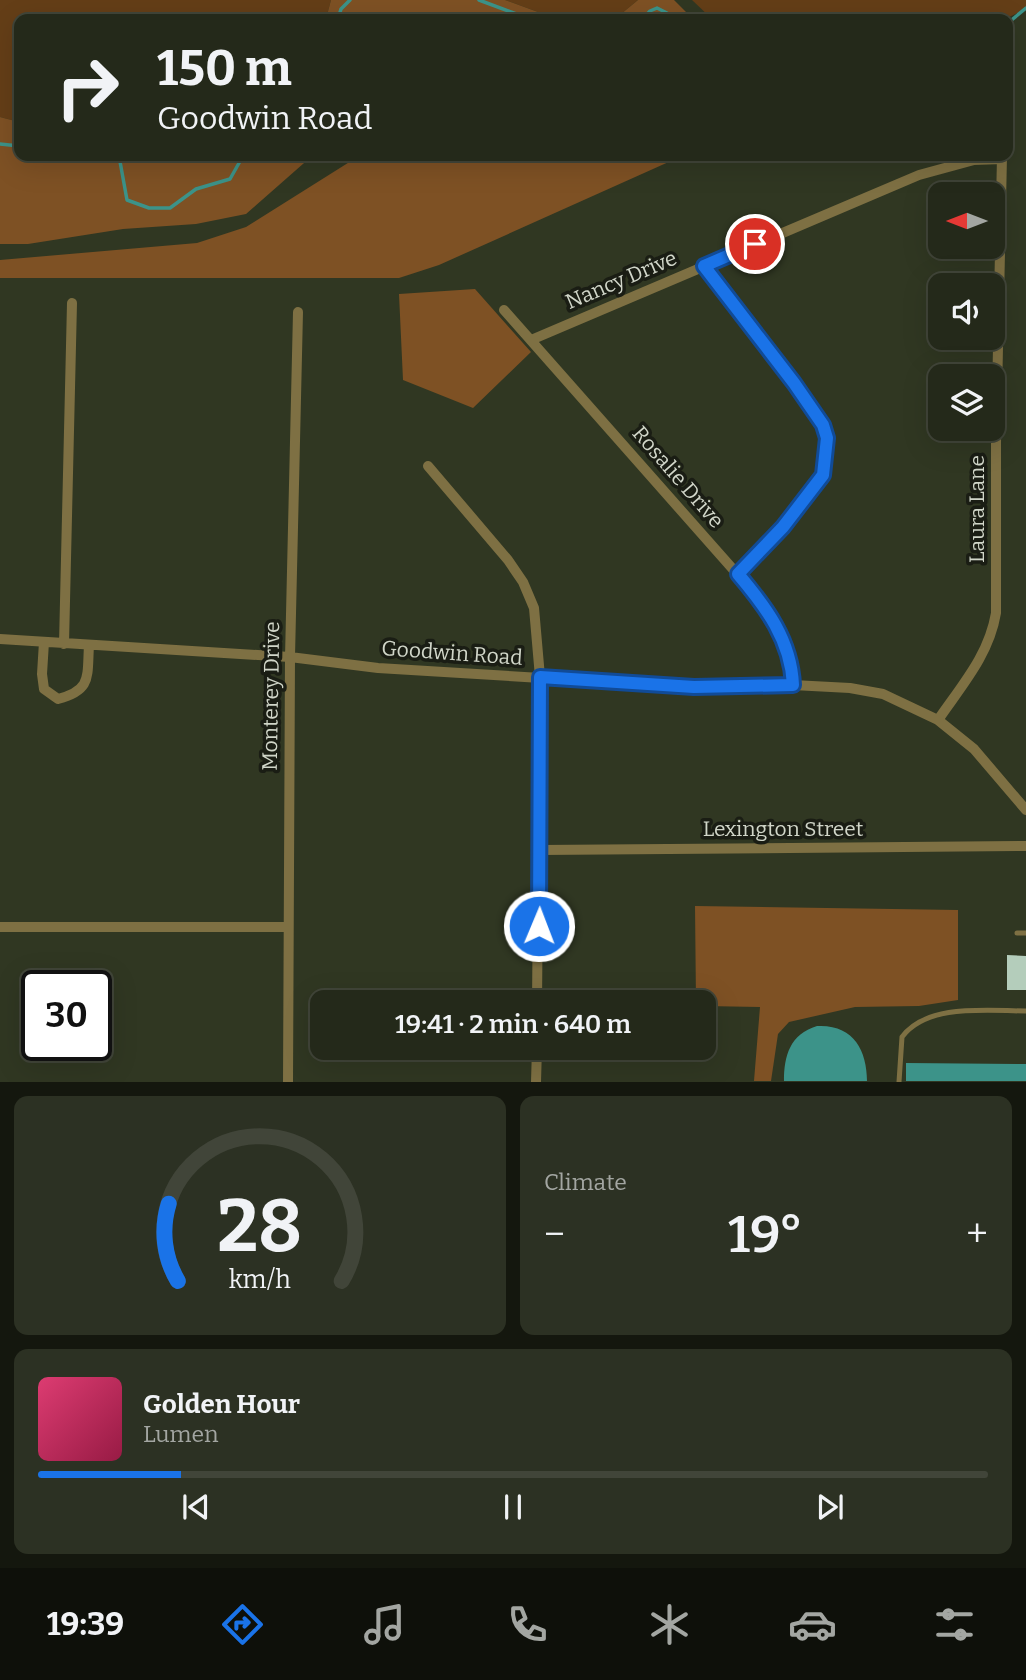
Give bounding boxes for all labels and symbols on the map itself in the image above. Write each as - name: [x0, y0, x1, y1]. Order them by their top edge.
- north arrow: [928, 182, 1004, 259]
- pin: [725, 214, 785, 274]
- street label: Nancy Drive: [561, 245, 681, 315]
- street label: Rosalie Drive: [627, 421, 729, 533]
- street label: Laura Lane: [964, 455, 990, 563]
- street label: Monterey Drive: [257, 621, 285, 771]
- street label: Goodwin Road: [381, 635, 523, 671]
- street label: Lexington Street: [703, 816, 864, 842]
- position arrow: [502, 889, 576, 963]
- speed limit sign: 30: [21, 970, 112, 1061]

